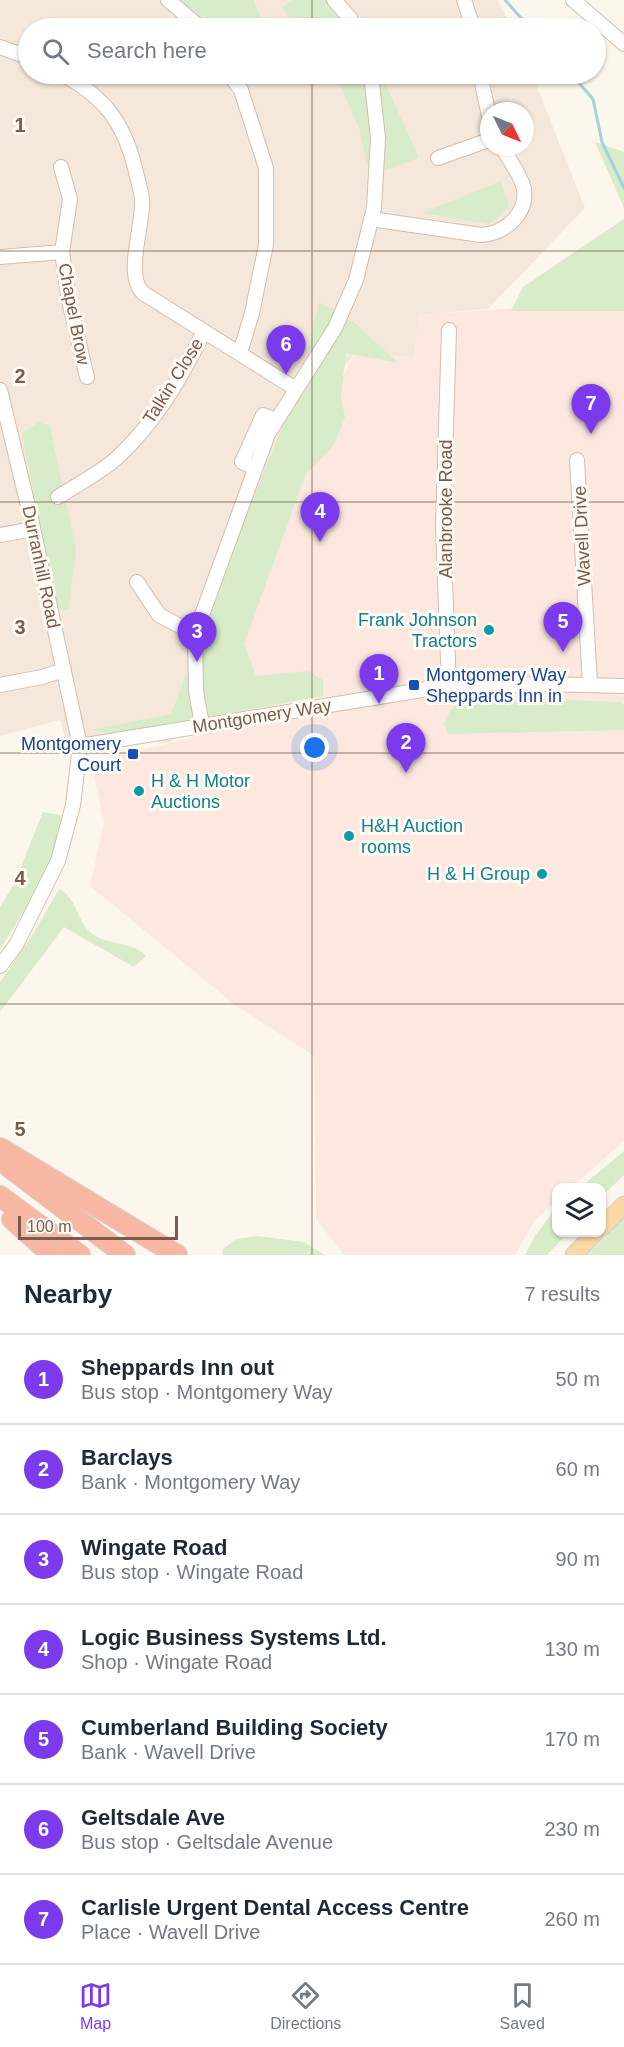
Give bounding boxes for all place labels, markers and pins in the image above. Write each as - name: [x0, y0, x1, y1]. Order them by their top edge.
- pin: 6: [266, 326, 306, 375]
- pin: 7: [572, 384, 610, 434]
- pin: 4: [300, 492, 340, 542]
- pin: 5: [544, 602, 582, 652]
- place label: Frank Johnson Tractors: [358, 610, 477, 651]
- pin: 3: [178, 612, 216, 662]
- marker: Frank Johnson Tractors: [482, 623, 496, 637]
- pin: 1: [360, 654, 398, 704]
- place label: Montgomery Way Sheppards Inn in: [426, 665, 566, 706]
- marker: Montgomery Way Sheppards Inn in: [407, 678, 421, 692]
- pin: 2: [386, 724, 426, 773]
- place label: Montgomery Court: [21, 734, 121, 775]
- marker: Montgomery Court: [126, 747, 140, 761]
- place label: H & H Motor Auctions: [151, 771, 250, 812]
- marker: H & H Motor Auctions: [132, 784, 146, 798]
- place label: H&H Auction rooms: [361, 816, 463, 857]
- marker: H&H Auction rooms: [342, 829, 356, 843]
- place label: H & H Group: [427, 864, 530, 884]
- marker: H & H Group: [535, 867, 549, 881]

